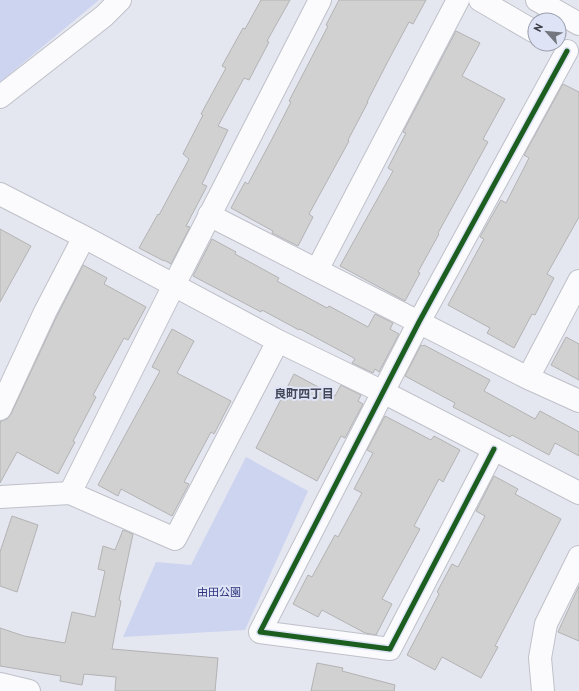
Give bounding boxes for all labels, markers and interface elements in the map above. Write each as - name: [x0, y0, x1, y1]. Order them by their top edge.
- north arrow: [527, 12, 567, 52]
- text: N: [530, 21, 546, 34]
- district label: 良町四丁目: [274, 386, 334, 401]
- park label: 由田公園: [197, 585, 241, 599]

